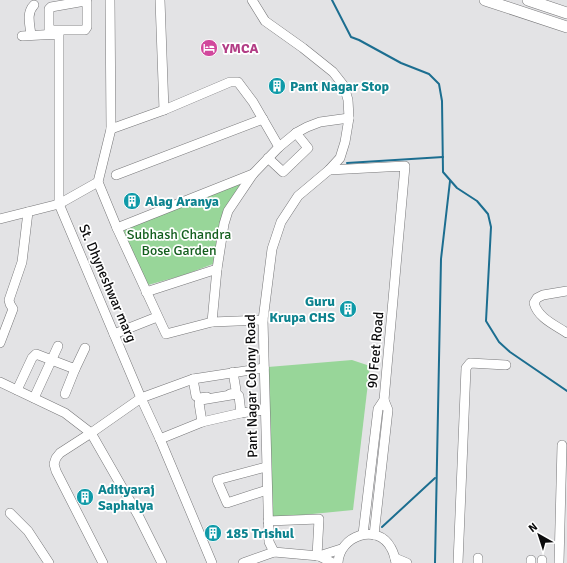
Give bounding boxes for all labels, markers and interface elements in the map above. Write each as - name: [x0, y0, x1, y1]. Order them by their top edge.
- hotel icon: YMCA: [199, 38, 219, 58]
- place label: YMCA: [221, 40, 258, 57]
- building icon: Pant Nagar Stop: [267, 76, 287, 96]
- place label: Pant Nagar Stop: [290, 78, 390, 95]
- building icon: Alag Aranya: [122, 191, 142, 211]
- place label: Alag Aranya: [145, 193, 219, 210]
- street label: St. Dhyneshwar marg: [75, 222, 140, 345]
- park label: Subhash Chandra Bose Garden: [127, 226, 231, 259]
- place label: Guru Krupa CHS: [269, 293, 335, 326]
- building icon: Guru Krupa CHS: [338, 299, 358, 319]
- street label: 90 Feet Road: [364, 311, 387, 389]
- street label: Pant Nagar Colony Road: [242, 314, 261, 458]
- place label: Adityaraj Saphalya: [98, 481, 155, 514]
- building icon: Adityaraj Saphalya: [75, 487, 95, 507]
- north arrow: [519, 515, 559, 555]
- text: N: [526, 520, 540, 535]
- building icon: 185 Trishul: [203, 523, 223, 543]
- place label: 185 Trishul: [226, 525, 295, 542]

